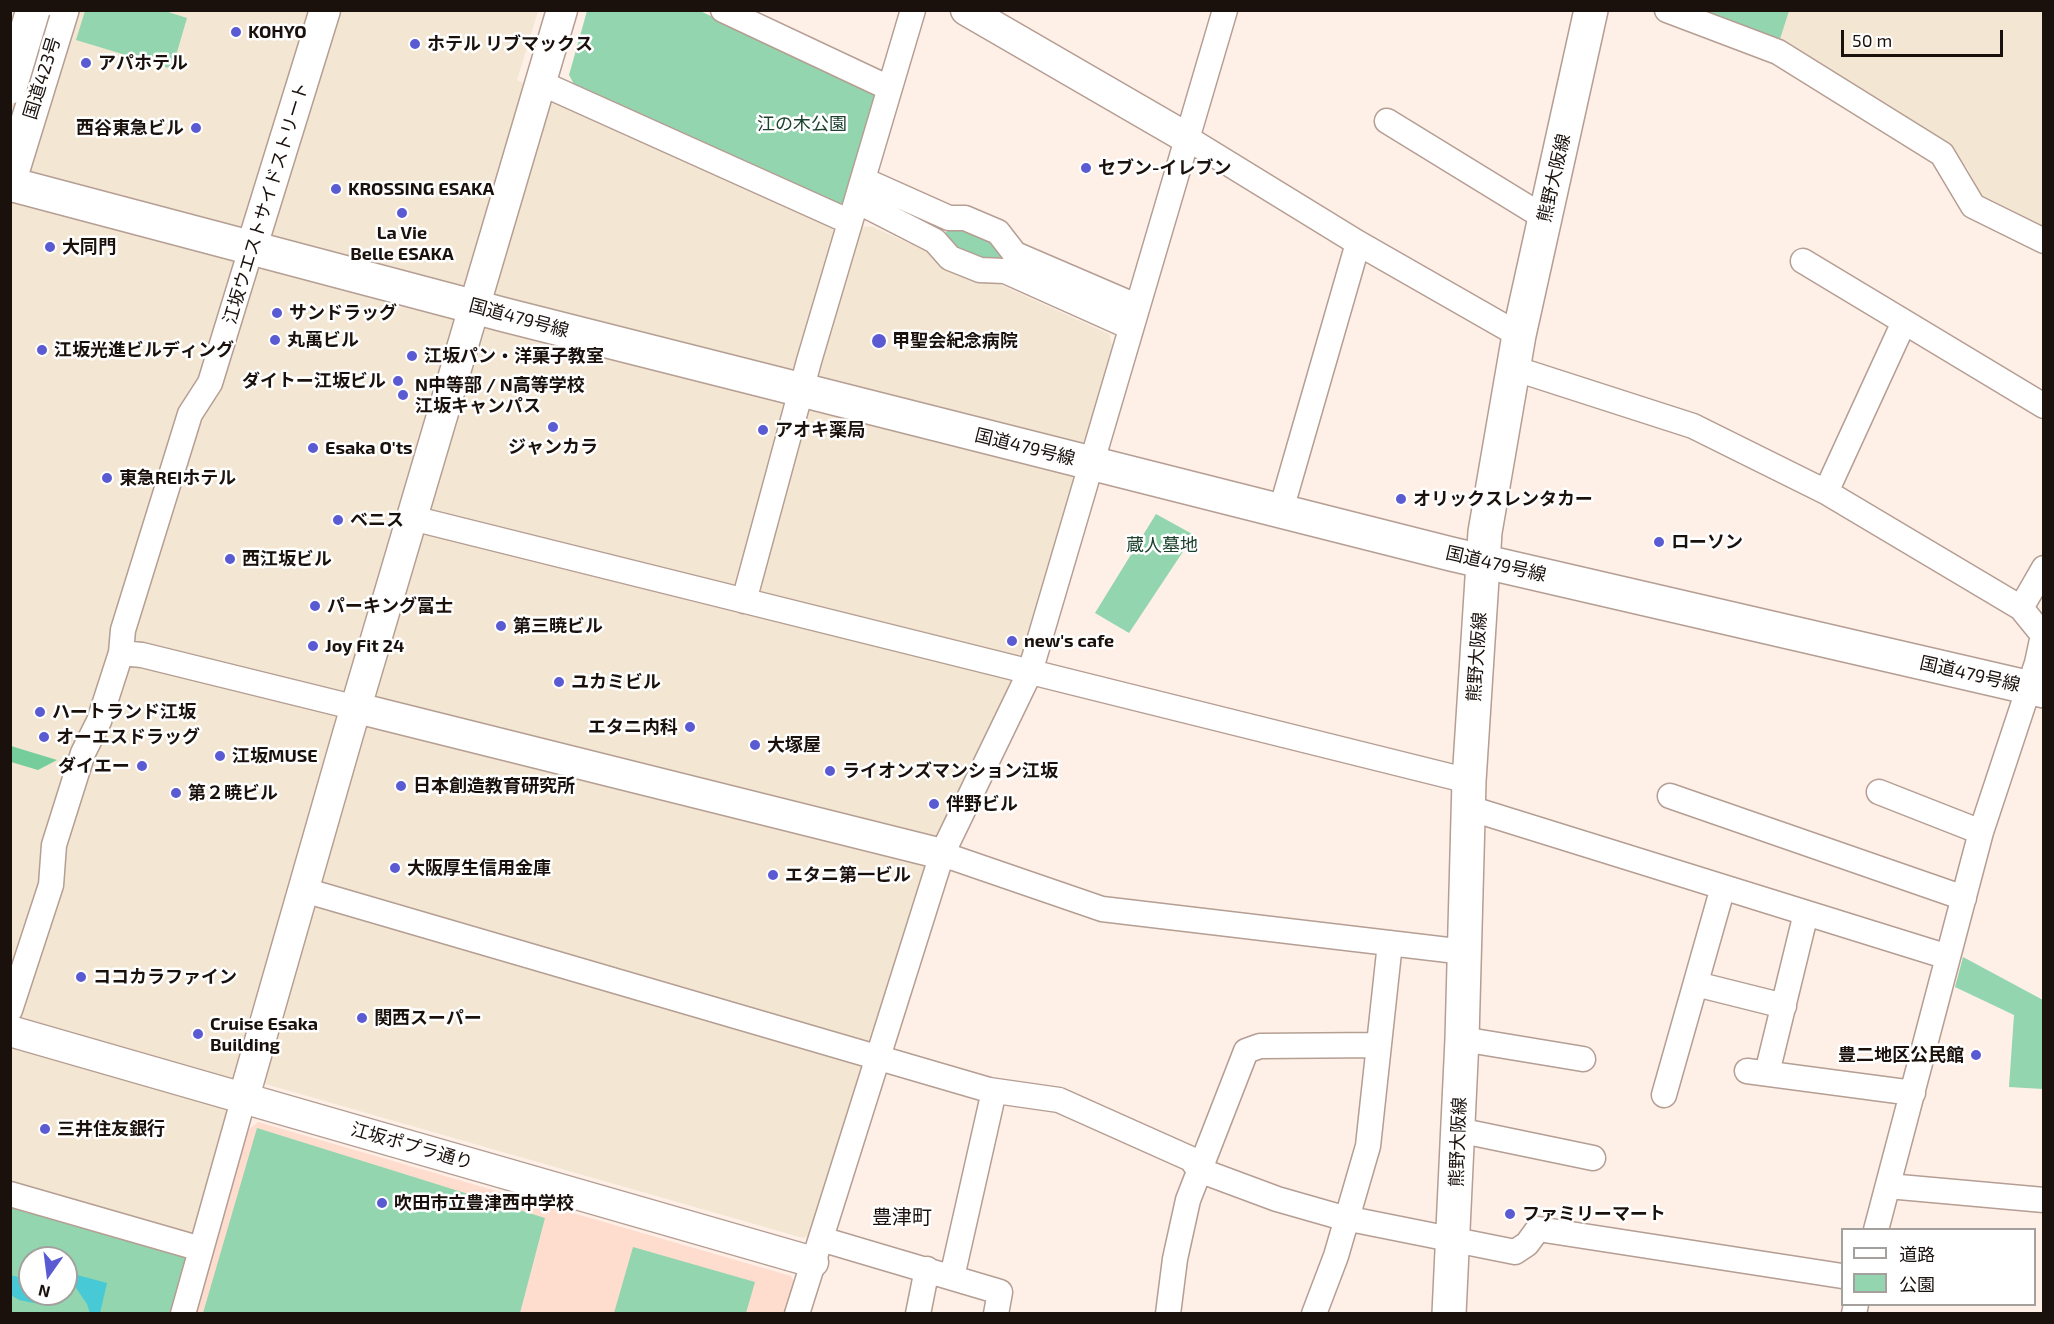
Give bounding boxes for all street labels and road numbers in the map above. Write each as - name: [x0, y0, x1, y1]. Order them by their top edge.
- street label: 国道423号: [19, 34, 65, 122]
- street label: 江坂ウエストサイドストリート: [219, 79, 313, 327]
- street label: 熊野大阪線: [1533, 132, 1575, 224]
- street label: 国道479号線: [467, 294, 571, 342]
- street label: 国道479号線: [973, 424, 1077, 470]
- street label: 国道479号線: [1444, 542, 1548, 586]
- street label: 熊野大阪線: [1463, 611, 1491, 703]
- street label: 国道479号線: [1918, 652, 2022, 696]
- street label: 熊野大阪線: [1446, 1097, 1470, 1187]
- street label: 江坂ポプラ通り: [348, 1118, 476, 1174]

